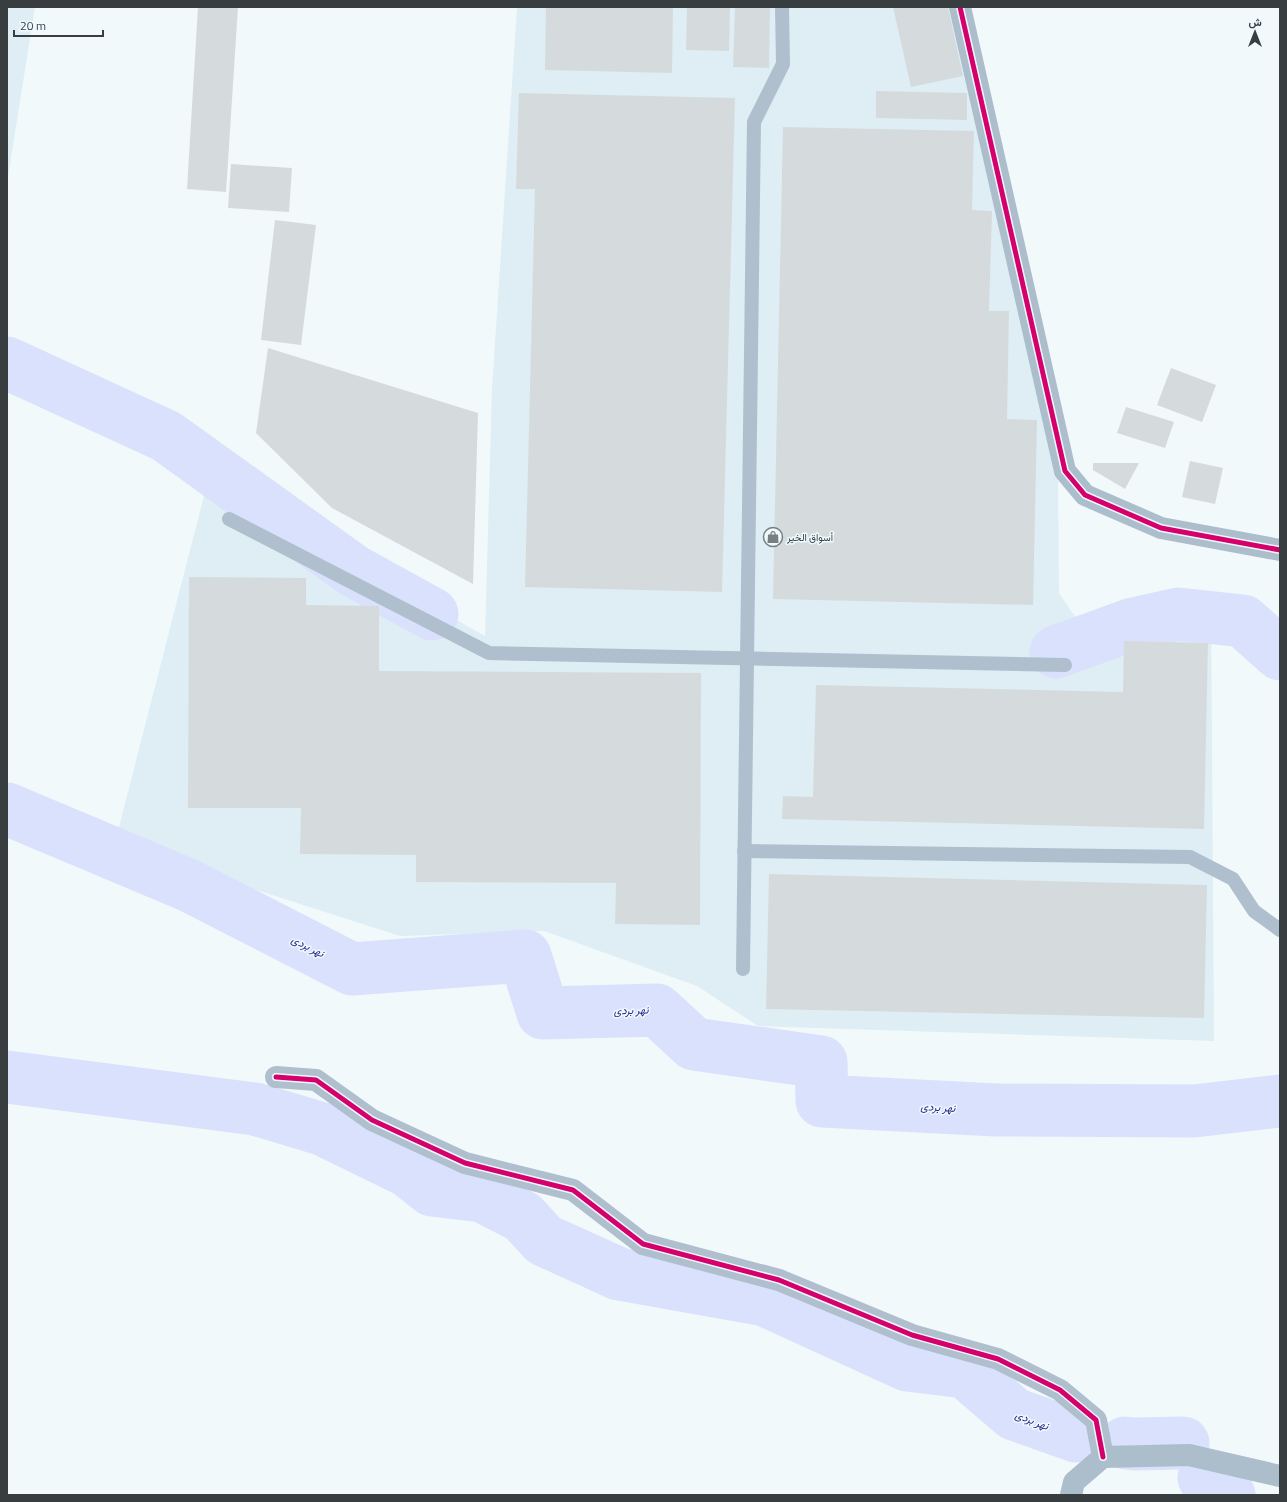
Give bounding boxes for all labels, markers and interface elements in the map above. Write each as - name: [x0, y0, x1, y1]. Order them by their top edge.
- scale bar: [14, 12, 103, 38]
- north arrow: [1235, 12, 1275, 52]
- text: ش: [1248, 14, 1262, 30]
- text: 20 m: [20, 16, 46, 35]
- shop icon: أسواق الخير: [762, 526, 784, 548]
- place label: أسواق الخير: [786, 530, 834, 545]
- water label: نهر بردى: [289, 931, 328, 961]
- water label: نهر بردى: [613, 1001, 650, 1019]
- water label: نهر بردى: [920, 1098, 957, 1116]
- water label: نهر بردى: [1013, 1406, 1052, 1434]

